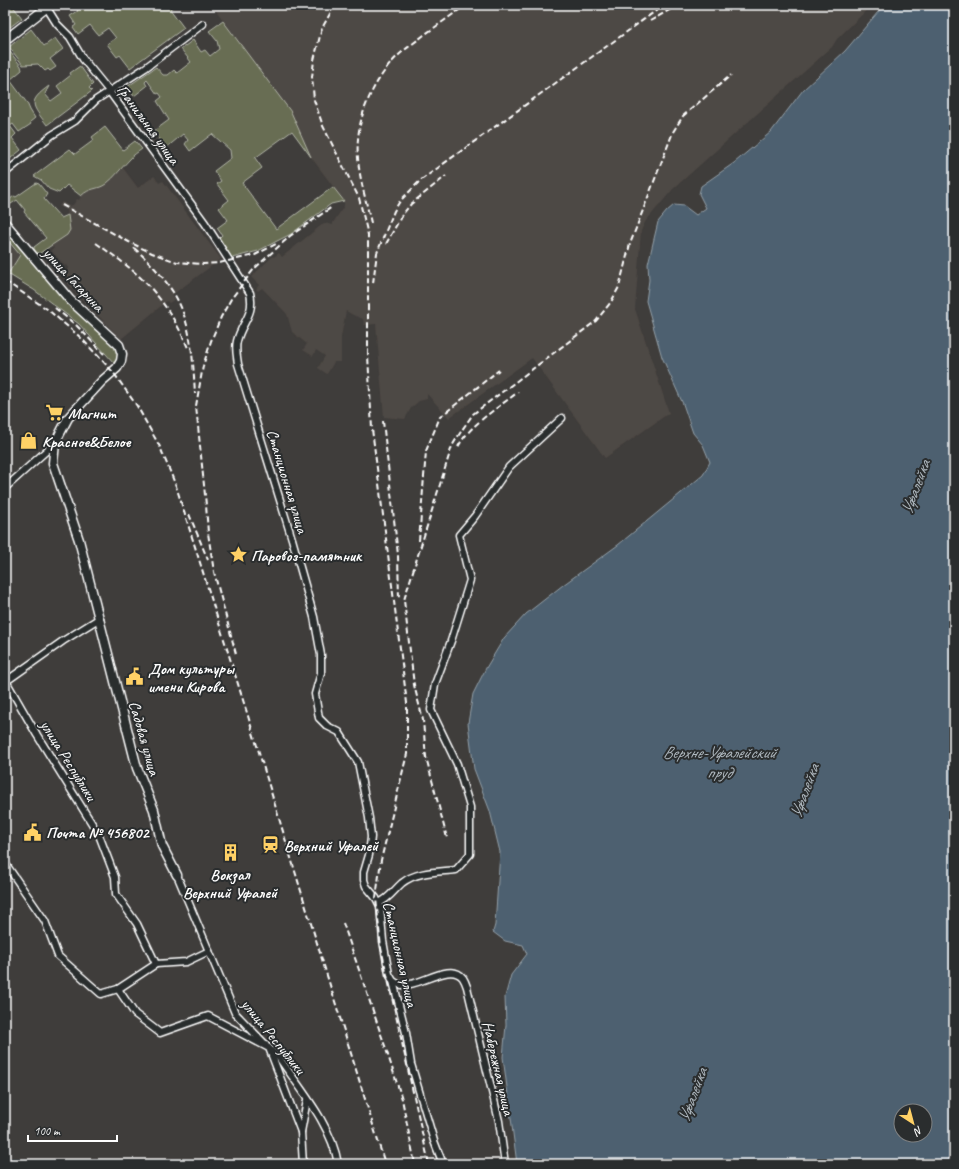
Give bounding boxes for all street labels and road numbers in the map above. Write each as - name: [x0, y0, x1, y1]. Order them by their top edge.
- street label: Гранильная улица: [112, 81, 185, 169]
- street label: улица Гагарина: [38, 243, 109, 317]
- street label: Станционная улица: [262, 427, 313, 537]
- street label: Садовая улица: [124, 699, 165, 779]
- street label: улица Республики: [35, 716, 101, 806]
- street label: Станционная улица: [378, 900, 422, 1010]
- street label: улица Республики: [236, 994, 310, 1079]
- street label: Набережная улица: [477, 1019, 519, 1119]

